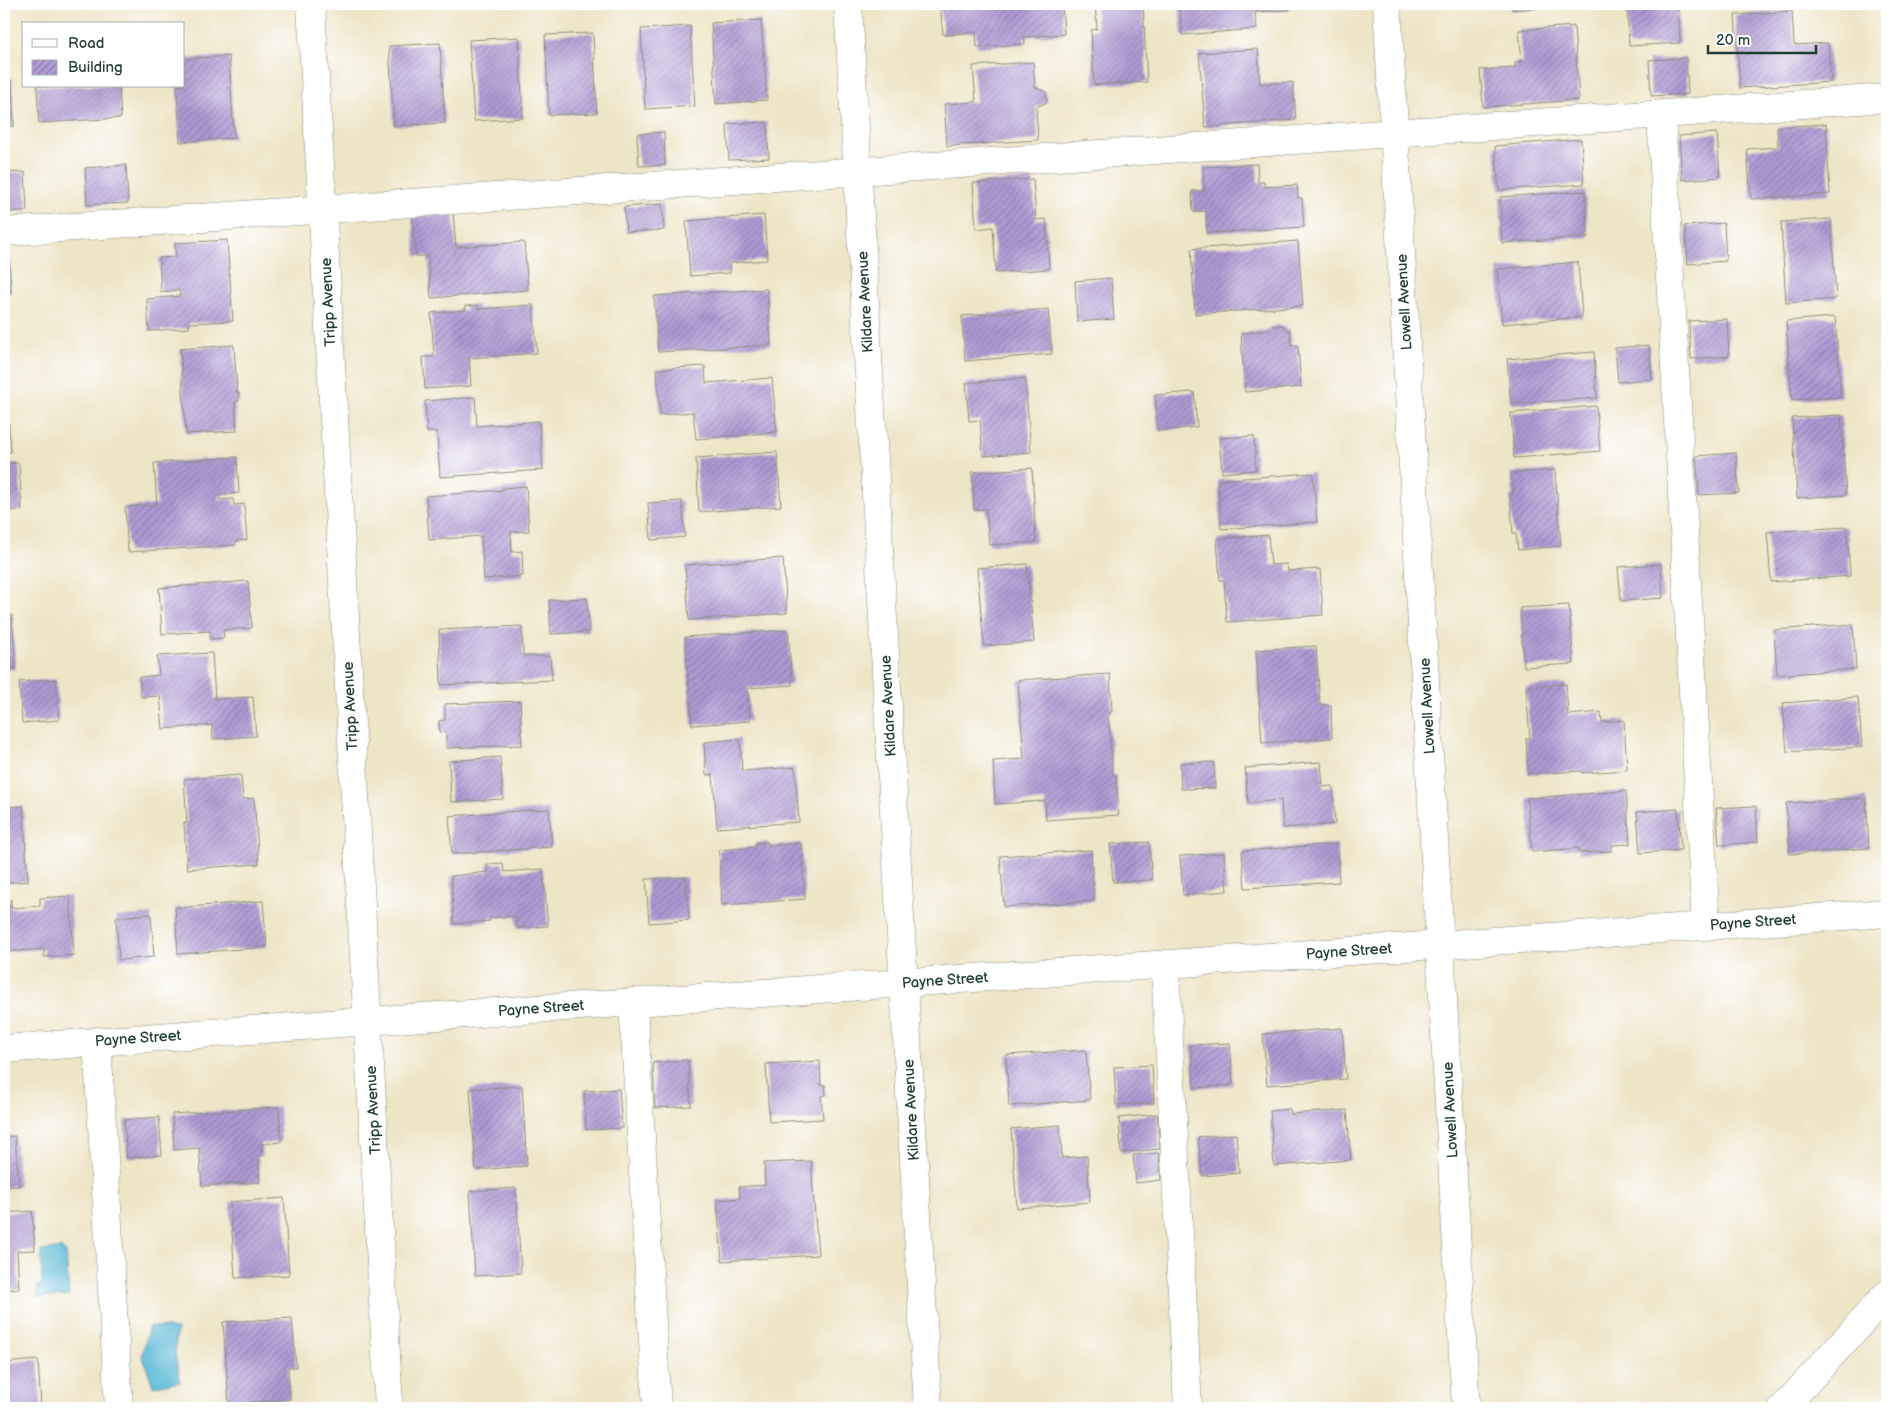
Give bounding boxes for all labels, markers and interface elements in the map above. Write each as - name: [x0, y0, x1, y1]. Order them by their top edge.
- legend: [22, 22, 185, 88]
- scale bar: [1708, 22, 1816, 54]
- text: 20 m: [1716, 31, 1750, 50]
- text: Road: [68, 34, 104, 53]
- text: Building: [68, 58, 123, 77]
- street label: Kildare Avenue: [853, 250, 878, 353]
- street label: Lowell Avenue: [1392, 253, 1417, 351]
- street label: Tripp Avenue: [317, 257, 340, 347]
- street label: Kildare Avenue: [876, 654, 901, 757]
- street label: Lowell Avenue: [1415, 657, 1440, 755]
- street label: Tripp Avenue: [339, 661, 362, 751]
- street label: Payne Street: [1709, 910, 1797, 935]
- street label: Payne Street: [1305, 939, 1393, 964]
- street label: Payne Street: [901, 968, 989, 993]
- street label: Payne Street: [497, 996, 585, 1021]
- street label: Payne Street: [94, 1026, 182, 1051]
- street label: Kildare Avenue: [899, 1058, 924, 1161]
- street label: Lowell Avenue: [1438, 1061, 1463, 1159]
- street label: Tripp Avenue: [362, 1065, 385, 1155]

